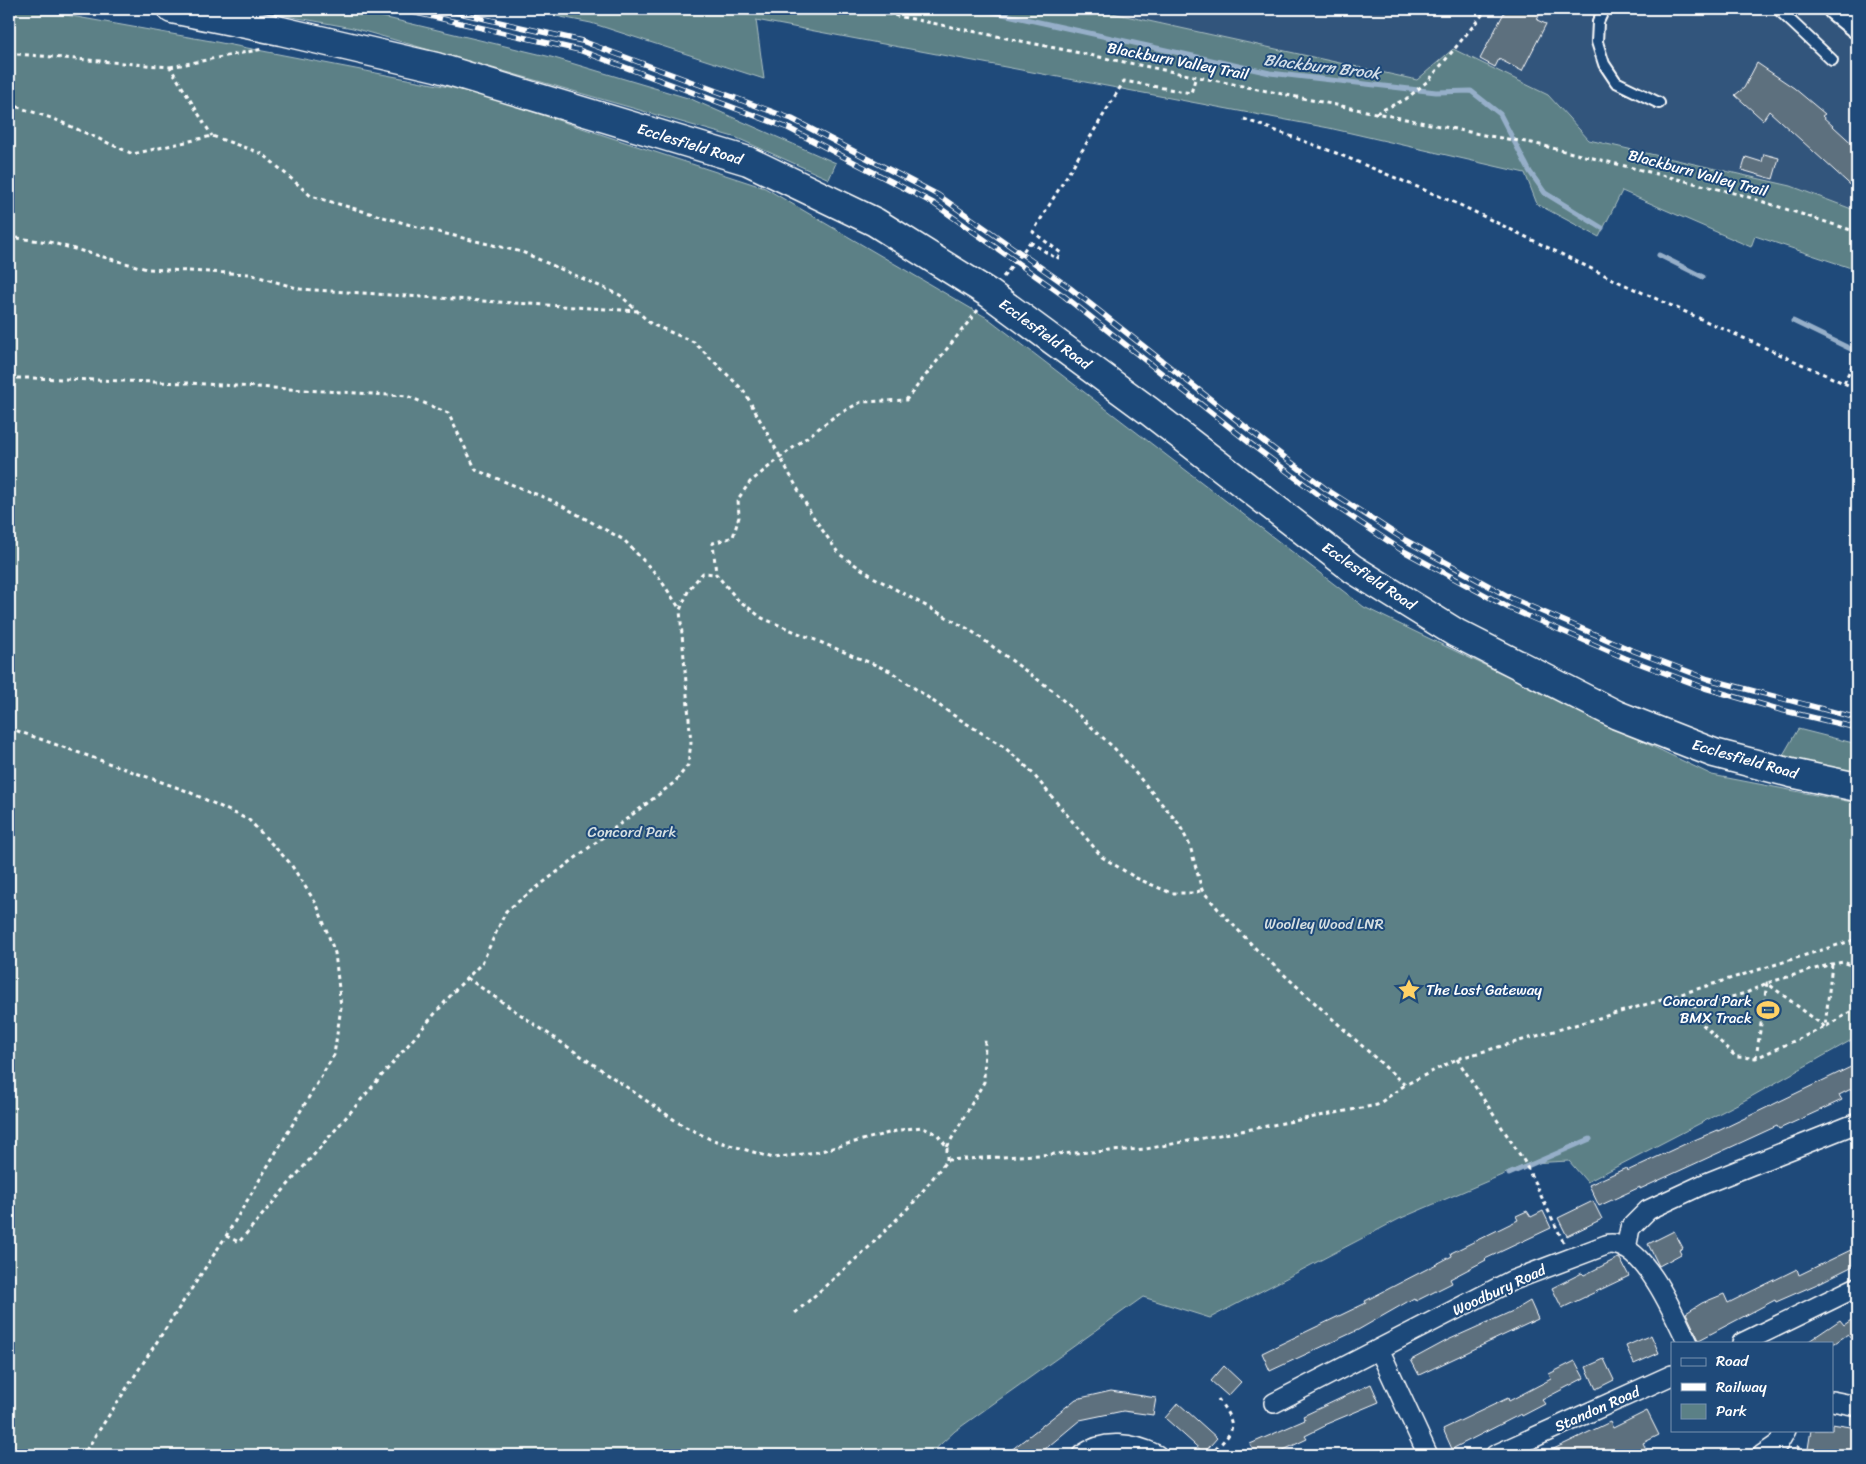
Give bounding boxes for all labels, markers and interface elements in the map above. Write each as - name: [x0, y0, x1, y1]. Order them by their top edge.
- street label: Blackburn Valley Trail: [1105, 35, 1252, 88]
- water label: Blackburn Brook: [1262, 45, 1384, 88]
- street label: Ecclesfield Road: [634, 116, 747, 173]
- street label: Blackburn Valley Trail: [1625, 142, 1771, 204]
- street label: Ecclesfield Road: [993, 291, 1098, 377]
- street label: Ecclesfield Road: [1317, 535, 1422, 618]
- street label: Ecclesfield Road: [1689, 731, 1802, 787]
- park label: Concord Park: [588, 819, 676, 845]
- park label: Woolley Wood LNR: [1264, 911, 1384, 937]
- place icon: The Lost Gateway: [1396, 977, 1422, 1003]
- place label: The Lost Gateway: [1426, 977, 1542, 1003]
- place label: Concord Park BMX Track: [1663, 988, 1752, 1031]
- sports icon: Concord Park BMX Track: [1755, 997, 1781, 1023]
- street label: Woodbury Road: [1448, 1256, 1551, 1323]
- legend: [1671, 1342, 1834, 1432]
- text: Road: [1716, 1348, 1749, 1374]
- text: Railway: [1716, 1374, 1767, 1400]
- street label: Standon Road: [1550, 1378, 1645, 1439]
- text: Park: [1716, 1398, 1747, 1424]

